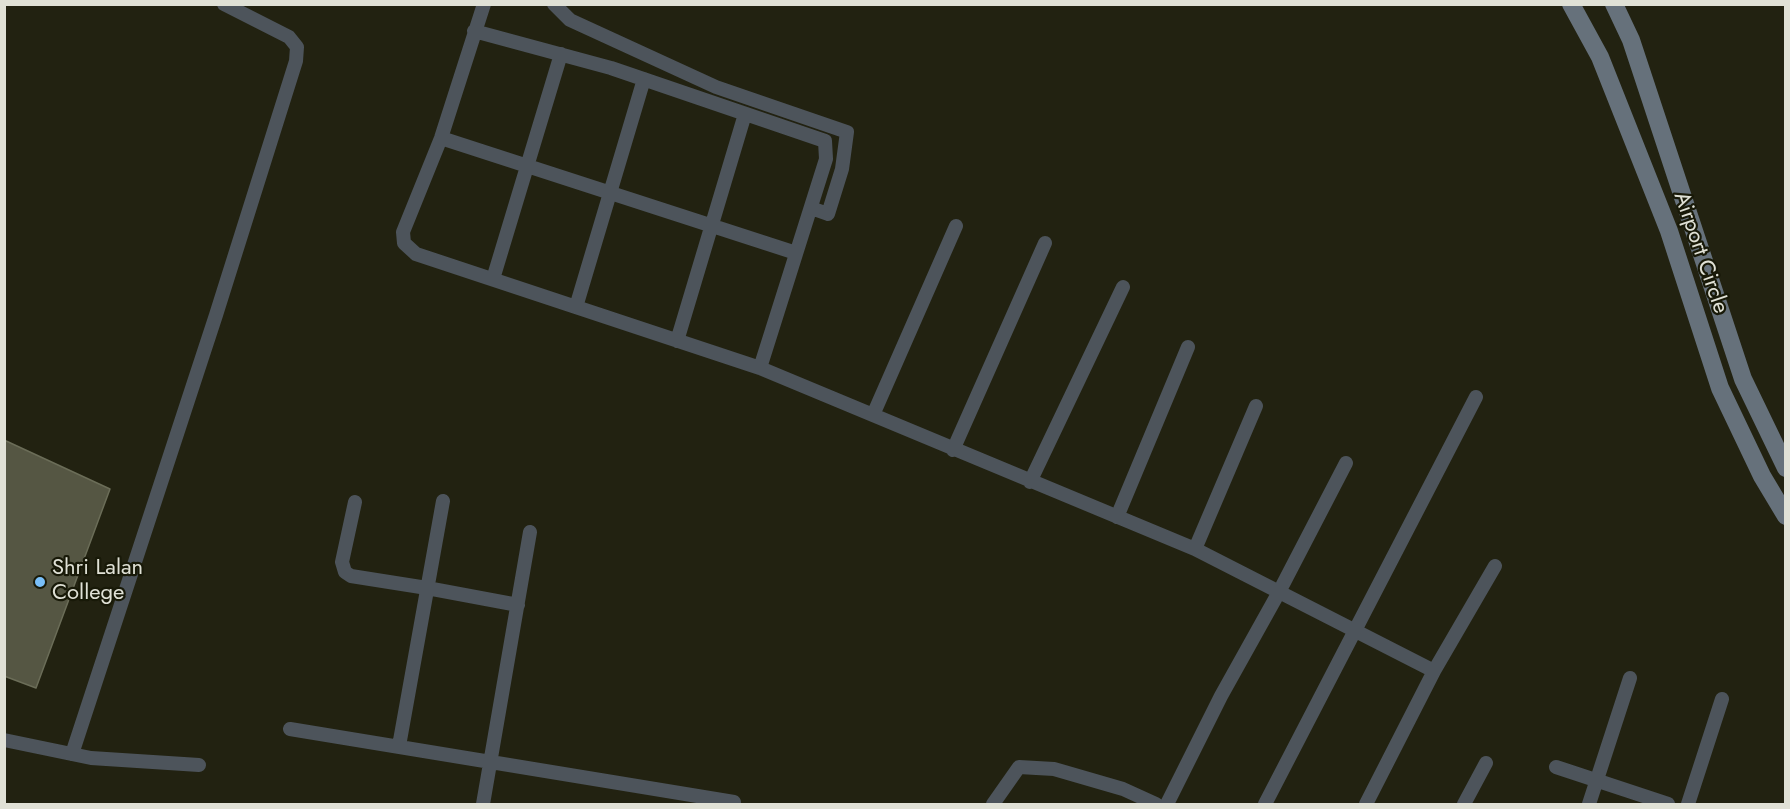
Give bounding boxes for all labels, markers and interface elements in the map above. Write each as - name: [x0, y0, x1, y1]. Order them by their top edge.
- street label: Airport Circle: [1667, 189, 1733, 317]
- place label: Shri Lalan College: [52, 556, 143, 608]
- marker: Shri Lalan College: [33, 575, 47, 589]

